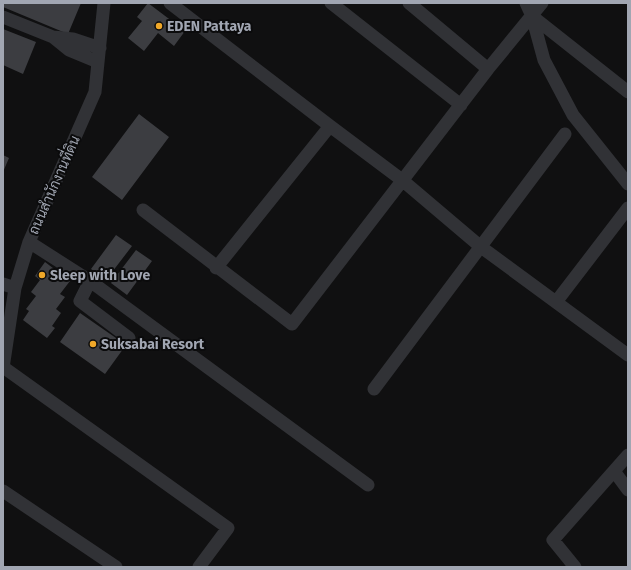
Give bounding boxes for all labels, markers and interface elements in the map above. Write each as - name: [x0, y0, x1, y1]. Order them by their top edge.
- place label: EDEN Pattaya: [167, 18, 252, 35]
- marker: EDEN Pattaya: [154, 21, 164, 31]
- street label: ถนนสำนักงานที่ดิน: [21, 131, 84, 237]
- place label: Sleep with Love: [50, 267, 150, 284]
- marker: Sleep with Love: [37, 270, 47, 280]
- place label: Suksabai Resort: [101, 336, 205, 353]
- marker: Suksabai Resort: [88, 339, 98, 349]

